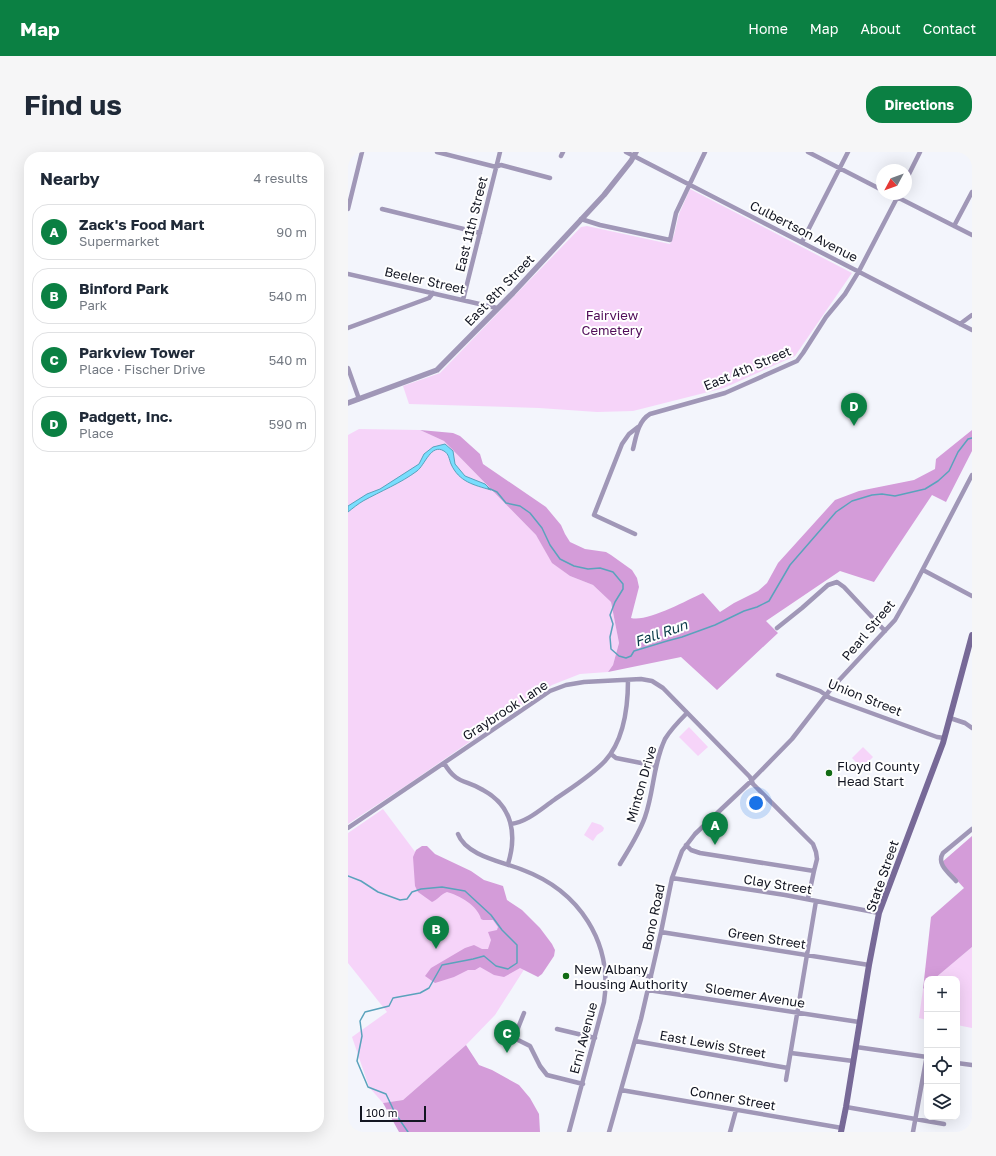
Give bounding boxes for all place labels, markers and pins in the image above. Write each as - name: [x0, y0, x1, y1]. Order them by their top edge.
- pin: D: [841, 393, 867, 426]
- place label: Floyd County Head Start: [837, 758, 920, 789]
- marker: Floyd County Head Start: [824, 768, 834, 778]
- pin: A: [702, 812, 728, 845]
- pin: B: [423, 916, 449, 949]
- place label: New Albany Housing Authority: [574, 961, 688, 992]
- marker: New Albany Housing Authority: [561, 971, 571, 981]
- pin: C: [494, 1020, 520, 1053]

